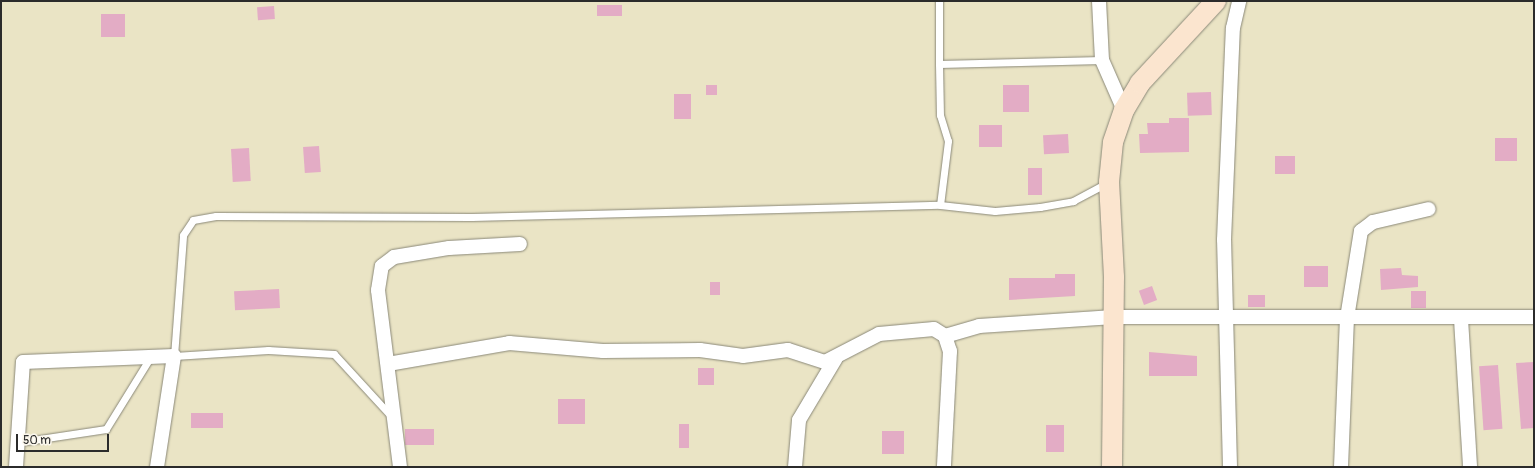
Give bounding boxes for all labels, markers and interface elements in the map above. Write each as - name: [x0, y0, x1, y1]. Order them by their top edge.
- scale bar: [18, 426, 111, 452]
- text: 50 m: [23, 433, 51, 448]

